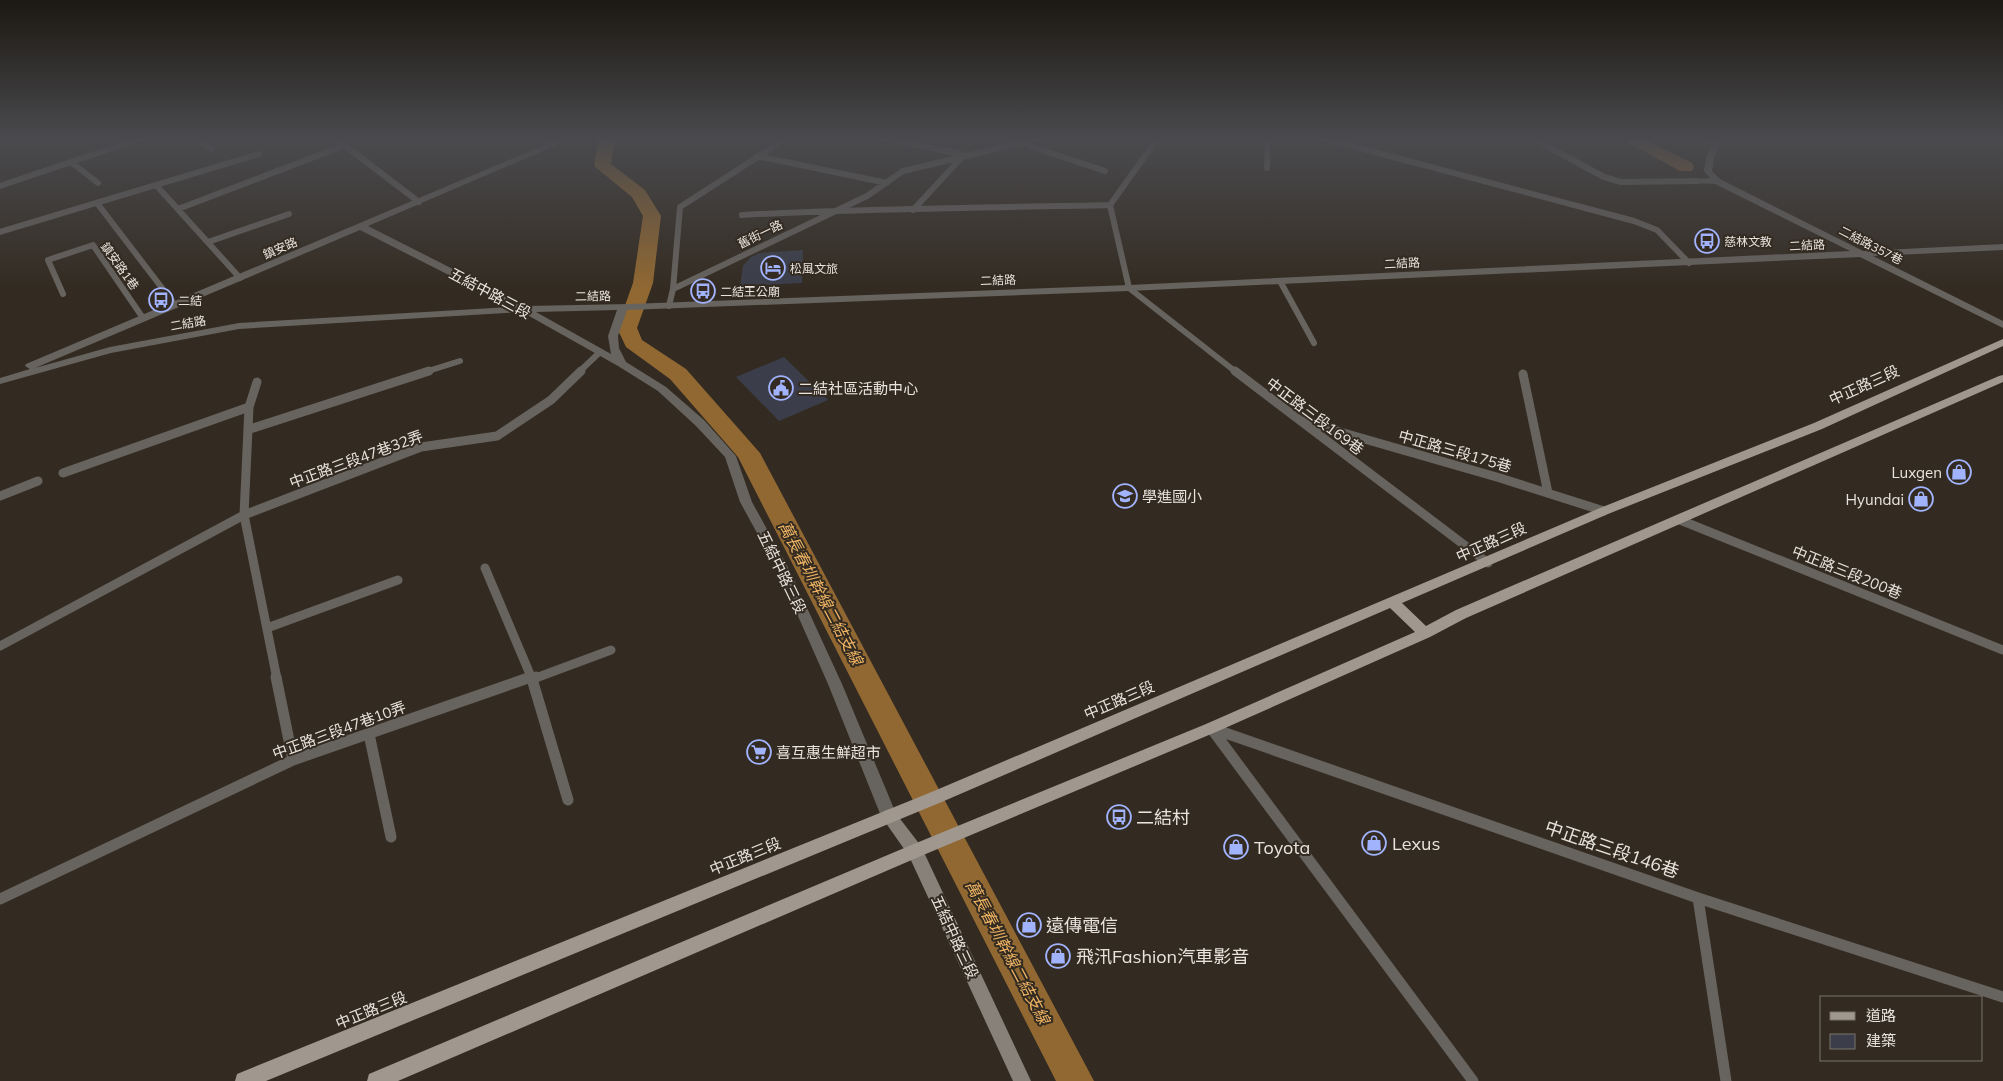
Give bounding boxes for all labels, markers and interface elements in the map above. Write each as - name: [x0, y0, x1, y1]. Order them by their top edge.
- street label: 舊街一路: [735, 217, 785, 251]
- street label: 二結路357巷: [1837, 223, 1905, 267]
- bus stop icon: 慈林文教: [1694, 228, 1720, 254]
- street label: 鎮安路: [260, 234, 300, 262]
- place label: 慈林文教: [1724, 234, 1772, 249]
- street label: 二結路: [1789, 237, 1825, 253]
- street label: 鎮安路1巷: [98, 239, 142, 293]
- hotel icon: 松風文旅: [760, 255, 786, 281]
- street label: 二結路: [1384, 255, 1420, 271]
- place label: 松風文旅: [790, 261, 838, 276]
- street label: 五結中路三段: [446, 263, 534, 323]
- street label: 二結路: [980, 272, 1016, 288]
- bus stop icon: 二結王公廟: [690, 278, 716, 304]
- place label: 二結王公廟: [720, 284, 780, 299]
- bus stop icon: 二結: [148, 287, 174, 313]
- street label: 二結路: [575, 288, 611, 304]
- place label: 二結: [178, 293, 202, 308]
- street label: 二結路: [169, 312, 207, 334]
- street label: 中正路三段: [1826, 361, 1902, 409]
- street label: 中正路三段169巷: [1263, 373, 1367, 459]
- public building icon: 二結社區活動中心: [768, 375, 794, 401]
- place label: 二結社區活動中心: [798, 379, 918, 398]
- street label: 中正路三段47巷32弄: [286, 426, 426, 492]
- street label: 中正路三段175巷: [1396, 426, 1514, 476]
- shop icon: Luxgen: [1946, 459, 1972, 485]
- place label: Luxgen: [1891, 463, 1942, 482]
- school or university icon: 學進國小: [1112, 483, 1138, 509]
- shop icon: Hyundai: [1908, 486, 1934, 512]
- place label: 學進國小: [1142, 487, 1202, 506]
- place label: Hyundai: [1846, 490, 1904, 509]
- water label: 萬長春圳幹線二結支線: [775, 518, 868, 670]
- street label: 中正路三段: [1453, 518, 1529, 566]
- street label: 五結中路三段: [754, 527, 810, 617]
- street label: 中正路三段200巷: [1789, 541, 1905, 603]
- street label: 中正路三段: [1081, 677, 1157, 723]
- street label: 中正路三段47巷10弄: [269, 697, 409, 763]
- supermarket icon: 喜互惠生鮮超市: [746, 739, 772, 765]
- place label: 喜互惠生鮮超市: [776, 743, 881, 762]
- bus stop icon: 二結村: [1106, 804, 1132, 830]
- place label: 二結村: [1136, 806, 1190, 829]
- street label: 中正路三段146巷: [1542, 815, 1682, 883]
- shop icon: Lexus: [1361, 830, 1387, 856]
- place label: Lexus: [1392, 832, 1440, 855]
- street label: 中正路三段: [707, 833, 783, 879]
- shop icon: Toyota: [1223, 834, 1249, 860]
- place label: Toyota: [1254, 836, 1310, 859]
- water label: 萬長春圳幹線二結支線: [962, 877, 1055, 1029]
- street label: 五結中路三段: [927, 892, 983, 982]
- shop icon: 遠傳電信: [1016, 912, 1042, 938]
- place label: 遠傳電信: [1046, 914, 1118, 937]
- shop icon: 飛汛Fashion汽車影音: [1045, 943, 1071, 969]
- place label: 飛汛Fashion汽車影音: [1076, 945, 1249, 968]
- street label: 中正路三段: [333, 987, 409, 1033]
- legend: [1820, 996, 1983, 1061]
- text: 道路: [1866, 1006, 1896, 1025]
- text: 建築: [1866, 1031, 1896, 1050]

